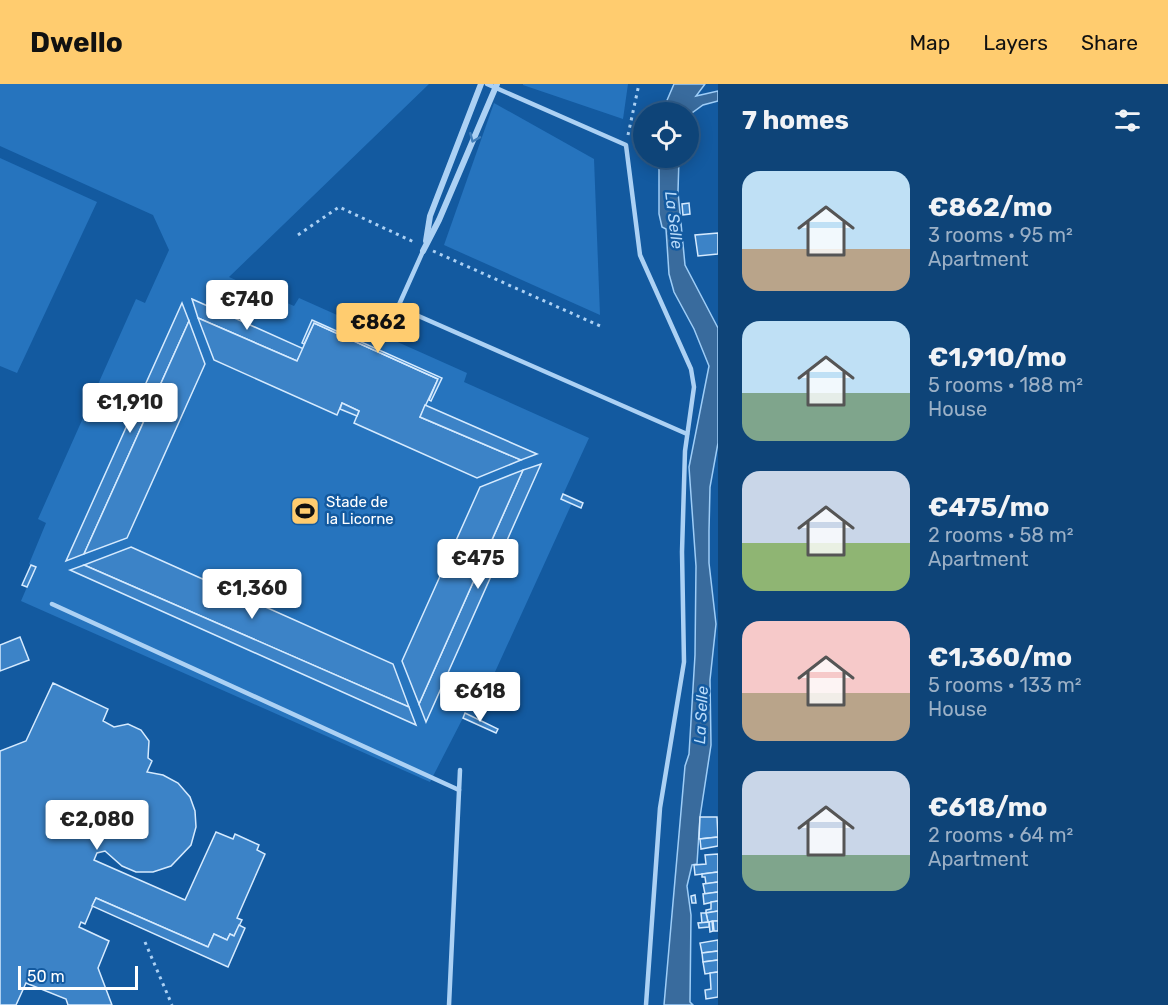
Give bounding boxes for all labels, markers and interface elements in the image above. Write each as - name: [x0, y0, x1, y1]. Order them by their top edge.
- text: Dwello: [30, 26, 123, 59]
- text: Map: [909, 30, 950, 55]
- text: Layers: [983, 30, 1048, 55]
- text: Share: [1081, 30, 1138, 55]
- map controls: [633, 102, 699, 168]
- button: locate: [633, 102, 699, 168]
- icon: filters: [1111, 104, 1144, 137]
- text: 7 homes: [742, 105, 849, 136]
- one-way arrow: [469, 132, 481, 143]
- water label: La Selle: [661, 190, 687, 250]
- text: €862/mo: [928, 192, 1052, 223]
- icon: home: [790, 195, 862, 267]
- text: 3 rooms · 95 m²: [928, 223, 1073, 247]
- text: Apartment: [928, 247, 1029, 271]
- pin: €740: [211, 280, 283, 331]
- text: €740: [220, 287, 274, 311]
- pin: €862: [342, 303, 414, 354]
- text: €862: [350, 310, 406, 334]
- text: €1,910/mo: [928, 342, 1067, 373]
- icon: home: [790, 345, 862, 417]
- text: 5 rooms · 188 m²: [928, 373, 1083, 397]
- pin: €1,910: [81, 383, 179, 434]
- text: €1,910: [97, 390, 163, 414]
- text: House: [928, 397, 987, 421]
- text: €475/mo: [928, 492, 1049, 523]
- place label: Stade de la Licorne: [326, 493, 394, 528]
- sports icon: Stade de la Licorne: [289, 495, 321, 527]
- icon: home: [790, 495, 862, 567]
- text: 2 rooms · 58 m²: [928, 523, 1074, 547]
- pin: €475: [442, 539, 514, 590]
- text: €475: [451, 546, 505, 570]
- text: Apartment: [928, 547, 1029, 571]
- pin: €1,360: [203, 569, 301, 620]
- text: €1,360: [217, 576, 288, 600]
- text: €1,360/mo: [928, 642, 1072, 673]
- icon: home: [790, 645, 862, 717]
- pin: €618: [444, 672, 516, 723]
- text: 5 rooms · 133 m²: [928, 673, 1082, 697]
- text: €618: [454, 679, 506, 703]
- water label: La Selle: [690, 686, 712, 744]
- text: House: [928, 697, 987, 721]
- text: €618/mo: [928, 792, 1047, 823]
- icon: home: [790, 795, 862, 867]
- pin: €2,080: [48, 800, 146, 851]
- text: €2,080: [60, 807, 134, 831]
- text: 2 rooms · 64 m²: [928, 823, 1073, 847]
- text: Apartment: [928, 847, 1029, 871]
- scale bar: [18, 963, 138, 990]
- text: 50 m: [27, 967, 65, 986]

